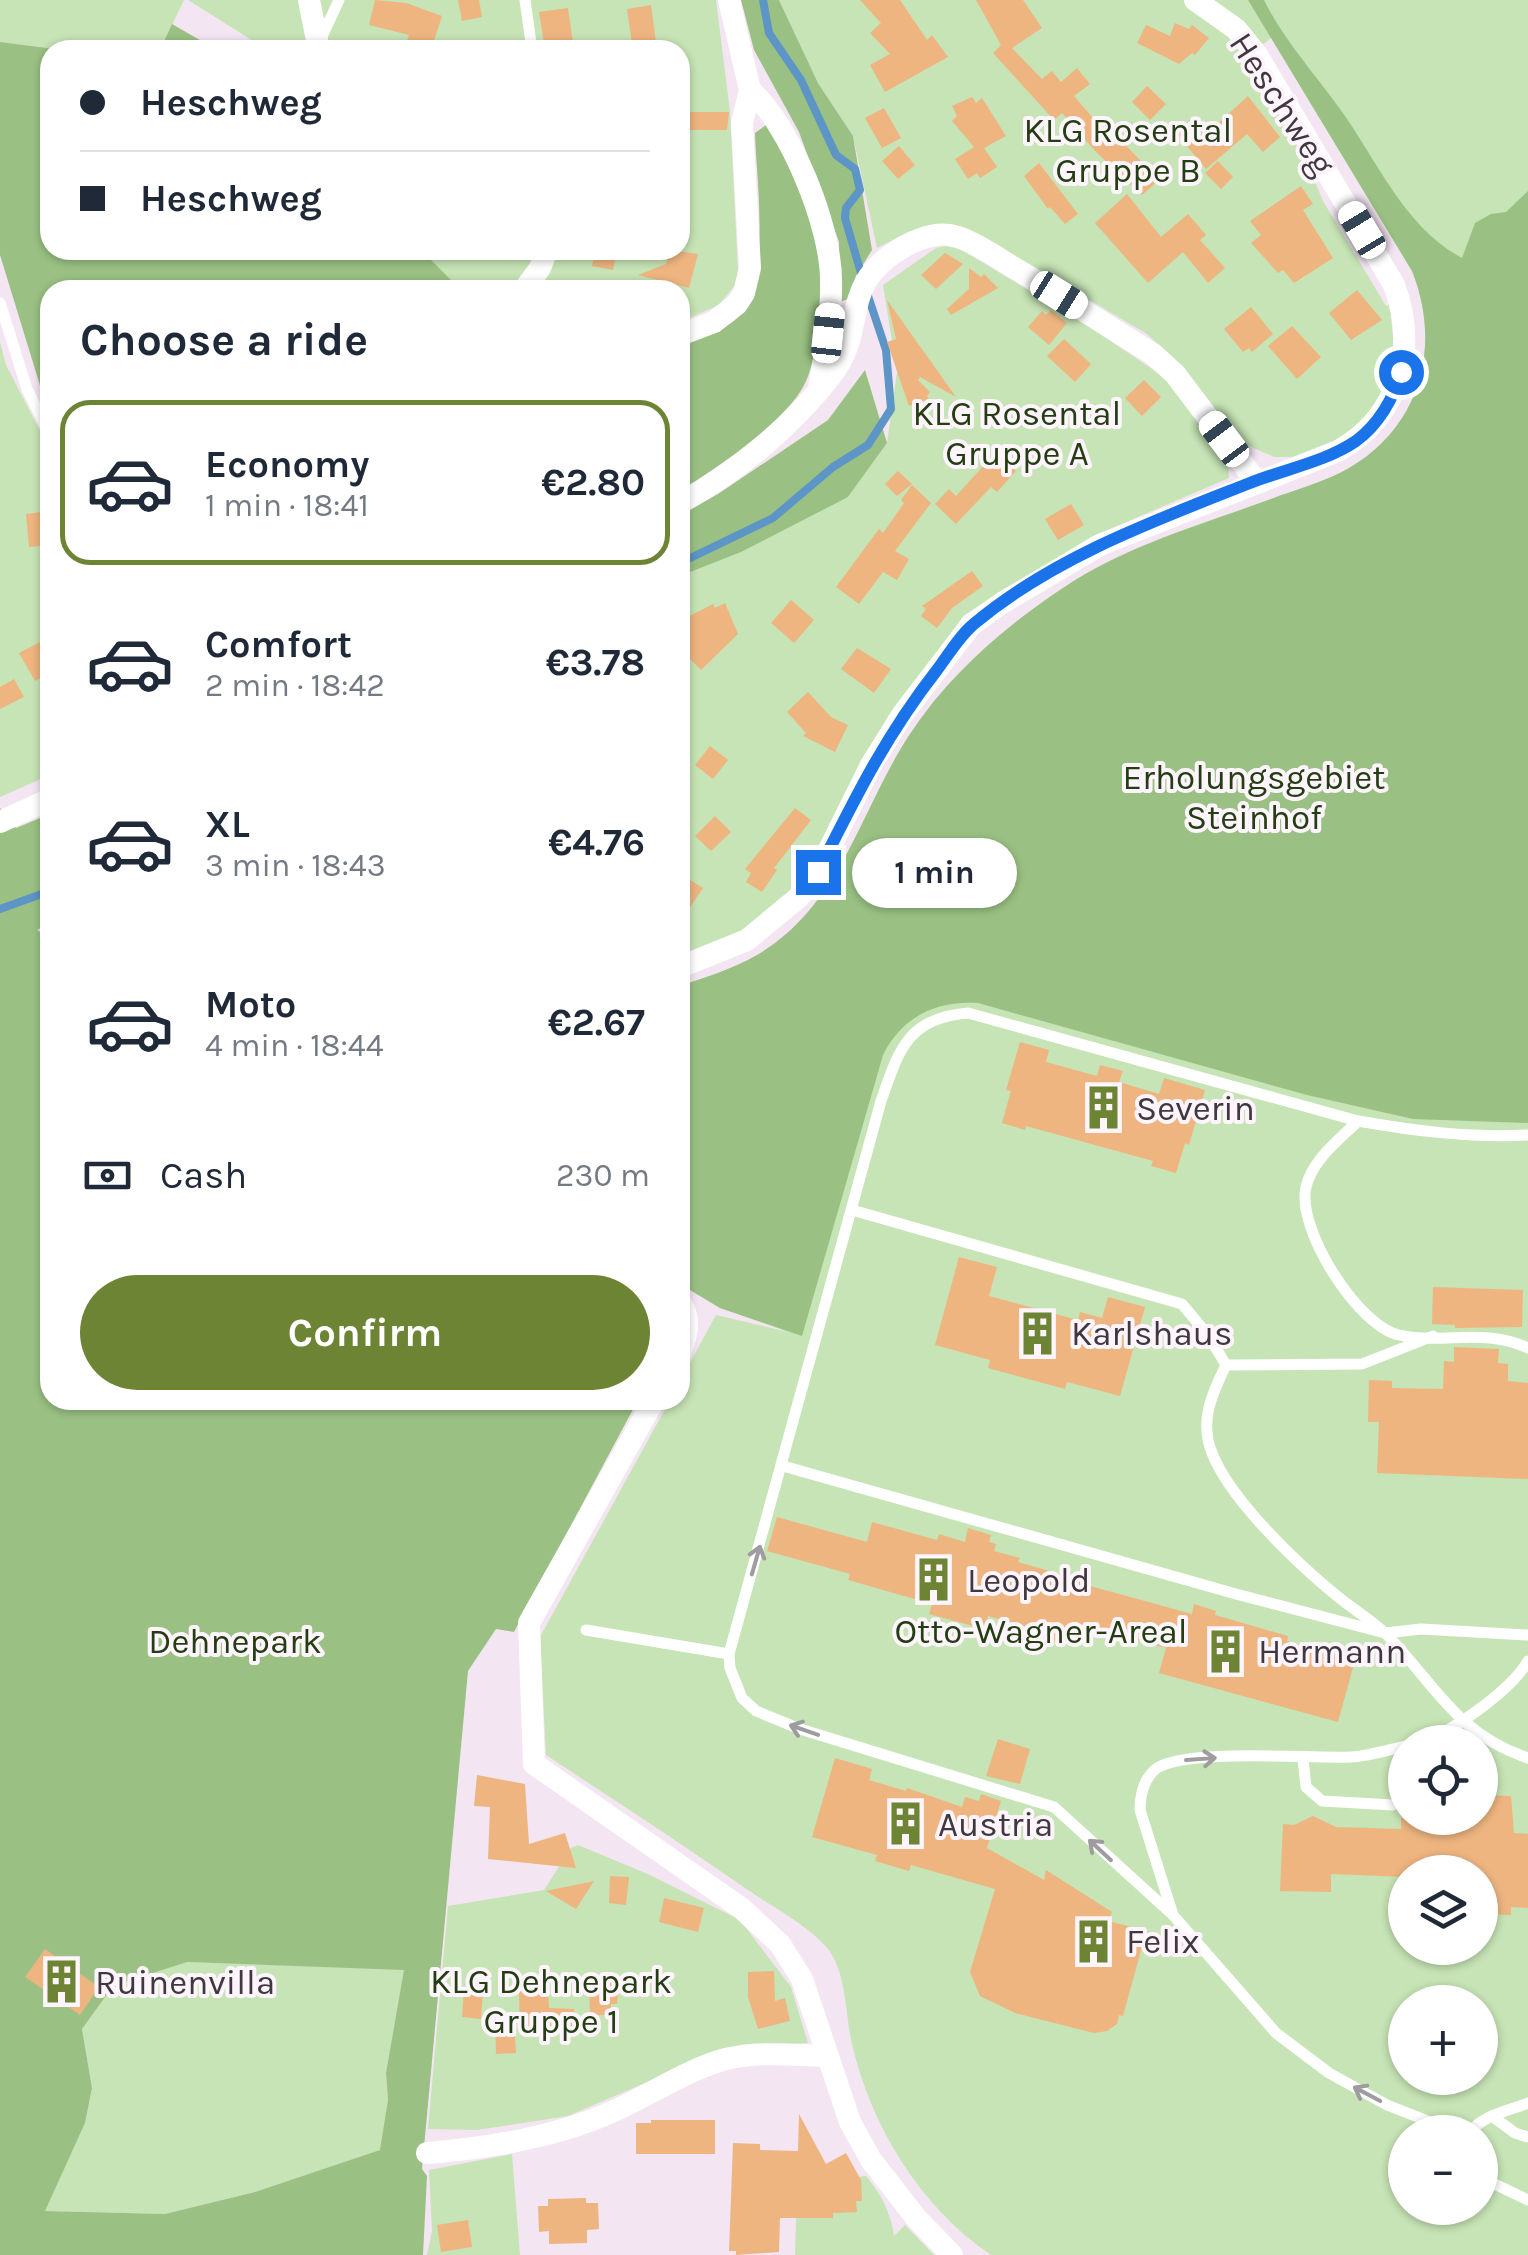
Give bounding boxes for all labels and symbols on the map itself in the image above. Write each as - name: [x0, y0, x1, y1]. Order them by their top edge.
- street label: Heschweg: [1221, 25, 1343, 183]
- park label: KLG Rosental Gruppe B: [1024, 110, 1232, 191]
- car: [1334, 197, 1390, 263]
- car: [1026, 266, 1092, 324]
- car: [810, 302, 846, 364]
- route start: [1379, 350, 1424, 395]
- park label: KLG Rosental Gruppe A: [913, 393, 1121, 474]
- car: [1194, 406, 1254, 472]
- park label: Erholungsgebiet Steinhof: [1123, 757, 1385, 838]
- callout: 1 min: [853, 837, 1018, 907]
- route end: [796, 850, 841, 895]
- building icon: Severin: [1079, 1084, 1127, 1132]
- place label: Severin: [1136, 1088, 1255, 1129]
- building icon: Karlshaus: [1014, 1309, 1062, 1357]
- place label: Karlshaus: [1071, 1313, 1232, 1354]
- one-way arrow: [748, 1545, 766, 1576]
- building icon: Leopold: [910, 1556, 958, 1604]
- place label: Leopold: [967, 1560, 1091, 1601]
- park label: Otto-Wagner-Areal: [894, 1611, 1188, 1652]
- park label: Dehnepark: [148, 1621, 322, 1662]
- building icon: Hermann: [1201, 1627, 1249, 1675]
- place label: Hermann: [1258, 1631, 1406, 1672]
- one-way arrow: [789, 1720, 820, 1738]
- one-way arrow: [1184, 1749, 1217, 1768]
- building icon: Austria: [881, 1800, 929, 1848]
- place label: Austria: [938, 1804, 1053, 1845]
- one-way arrow: [1088, 1839, 1113, 1862]
- building icon: Felix: [1069, 1917, 1117, 1965]
- place label: Felix: [1126, 1921, 1199, 1962]
- building icon: Ruinenvilla: [38, 1958, 86, 2006]
- park label: KLG Dehnepark Gruppe 1: [430, 1961, 672, 2042]
- place label: Ruinenvilla: [95, 1962, 275, 2003]
- one-way arrow: [1353, 2084, 1382, 2103]

